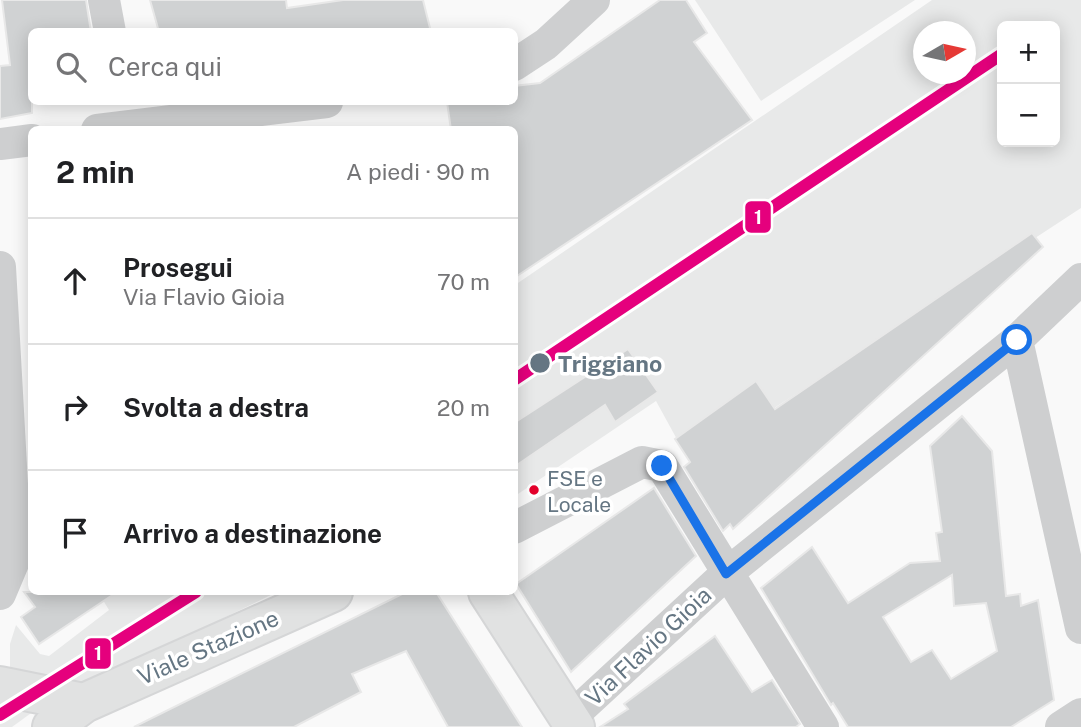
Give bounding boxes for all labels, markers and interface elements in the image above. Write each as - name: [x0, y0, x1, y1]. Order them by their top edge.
- north arrow: [913, 21, 976, 84]
- map controls: [997, 21, 1060, 147]
- button: +: [997, 21, 1060, 84]
- search box: [28, 28, 518, 105]
- icon: search: [52, 48, 90, 86]
- text: Cerca qui: [108, 51, 222, 82]
- button: −: [997, 84, 1060, 147]
- text: 2 min: [56, 154, 135, 190]
- text: A piedi · 90 m: [346, 158, 490, 185]
- line badge: 1: [744, 200, 772, 234]
- text: 1: [754, 206, 762, 228]
- text: Prosegui: [123, 252, 233, 283]
- icon: ahead: [56, 262, 94, 300]
- text: 70 m: [437, 268, 490, 295]
- text: Via Flavio Gioia: [123, 283, 285, 310]
- route start: [1001, 324, 1032, 355]
- place label: Triggiano: [558, 350, 662, 377]
- marker: Triggiano: [528, 351, 552, 375]
- icon: right: [56, 388, 94, 426]
- text: Svolta a destra: [123, 392, 309, 423]
- text: 20 m: [437, 394, 490, 421]
- route end: [646, 450, 677, 481]
- place label: FSE e Locale: [547, 466, 611, 517]
- marker: FSE e Locale: [527, 483, 541, 497]
- icon: arrive: [56, 514, 94, 552]
- text: Arrivo a destinazione: [123, 518, 382, 549]
- street label: Via Flavio Gioia: [580, 581, 716, 711]
- street label: Viale Stazione: [133, 604, 283, 690]
- line badge: 1: [84, 637, 112, 670]
- text: 1: [94, 642, 102, 664]

